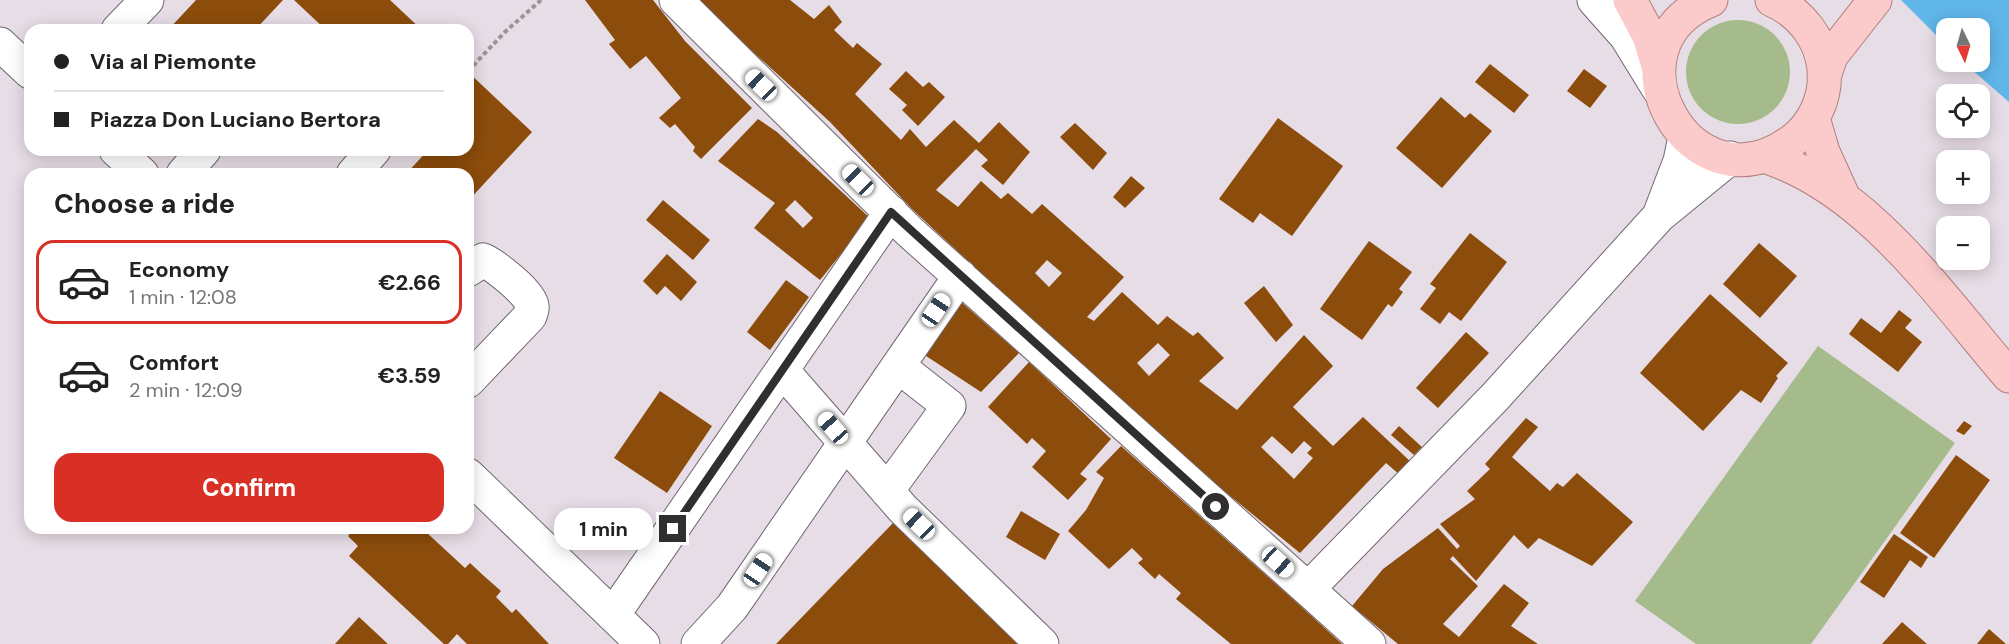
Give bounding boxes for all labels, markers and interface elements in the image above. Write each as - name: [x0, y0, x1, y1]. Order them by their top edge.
- north arrow: [1936, 18, 1990, 72]
- map controls: [1936, 18, 1990, 270]
- text: Via al Piemonte: [90, 47, 257, 76]
- car: [742, 66, 780, 104]
- button: locate: [1936, 84, 1990, 138]
- text: Piazza Don Luciano Bertora: [90, 105, 381, 134]
- button: +: [1936, 150, 1990, 204]
- car: [839, 161, 877, 199]
- text: Choose a ride: [54, 186, 235, 221]
- button: −: [1936, 216, 1990, 270]
- icon: car: [57, 255, 111, 309]
- text: Economy: [129, 255, 229, 284]
- text: €2.66: [378, 268, 441, 297]
- text: 1 min · 12:08: [129, 284, 237, 310]
- car: [918, 290, 954, 330]
- icon: car: [57, 348, 111, 402]
- text: Comfort: [129, 348, 219, 377]
- text: €3.59: [378, 361, 441, 390]
- text: 2 min · 12:09: [129, 377, 243, 403]
- car: [814, 409, 852, 447]
- button: Confirm: [54, 453, 444, 522]
- route start: [1202, 493, 1229, 520]
- car: [900, 505, 938, 543]
- callout: 1 min: [553, 508, 652, 550]
- route end: [659, 515, 686, 542]
- text: 1 min: [579, 516, 628, 542]
- car: [1259, 543, 1297, 581]
- car: [740, 550, 776, 590]

